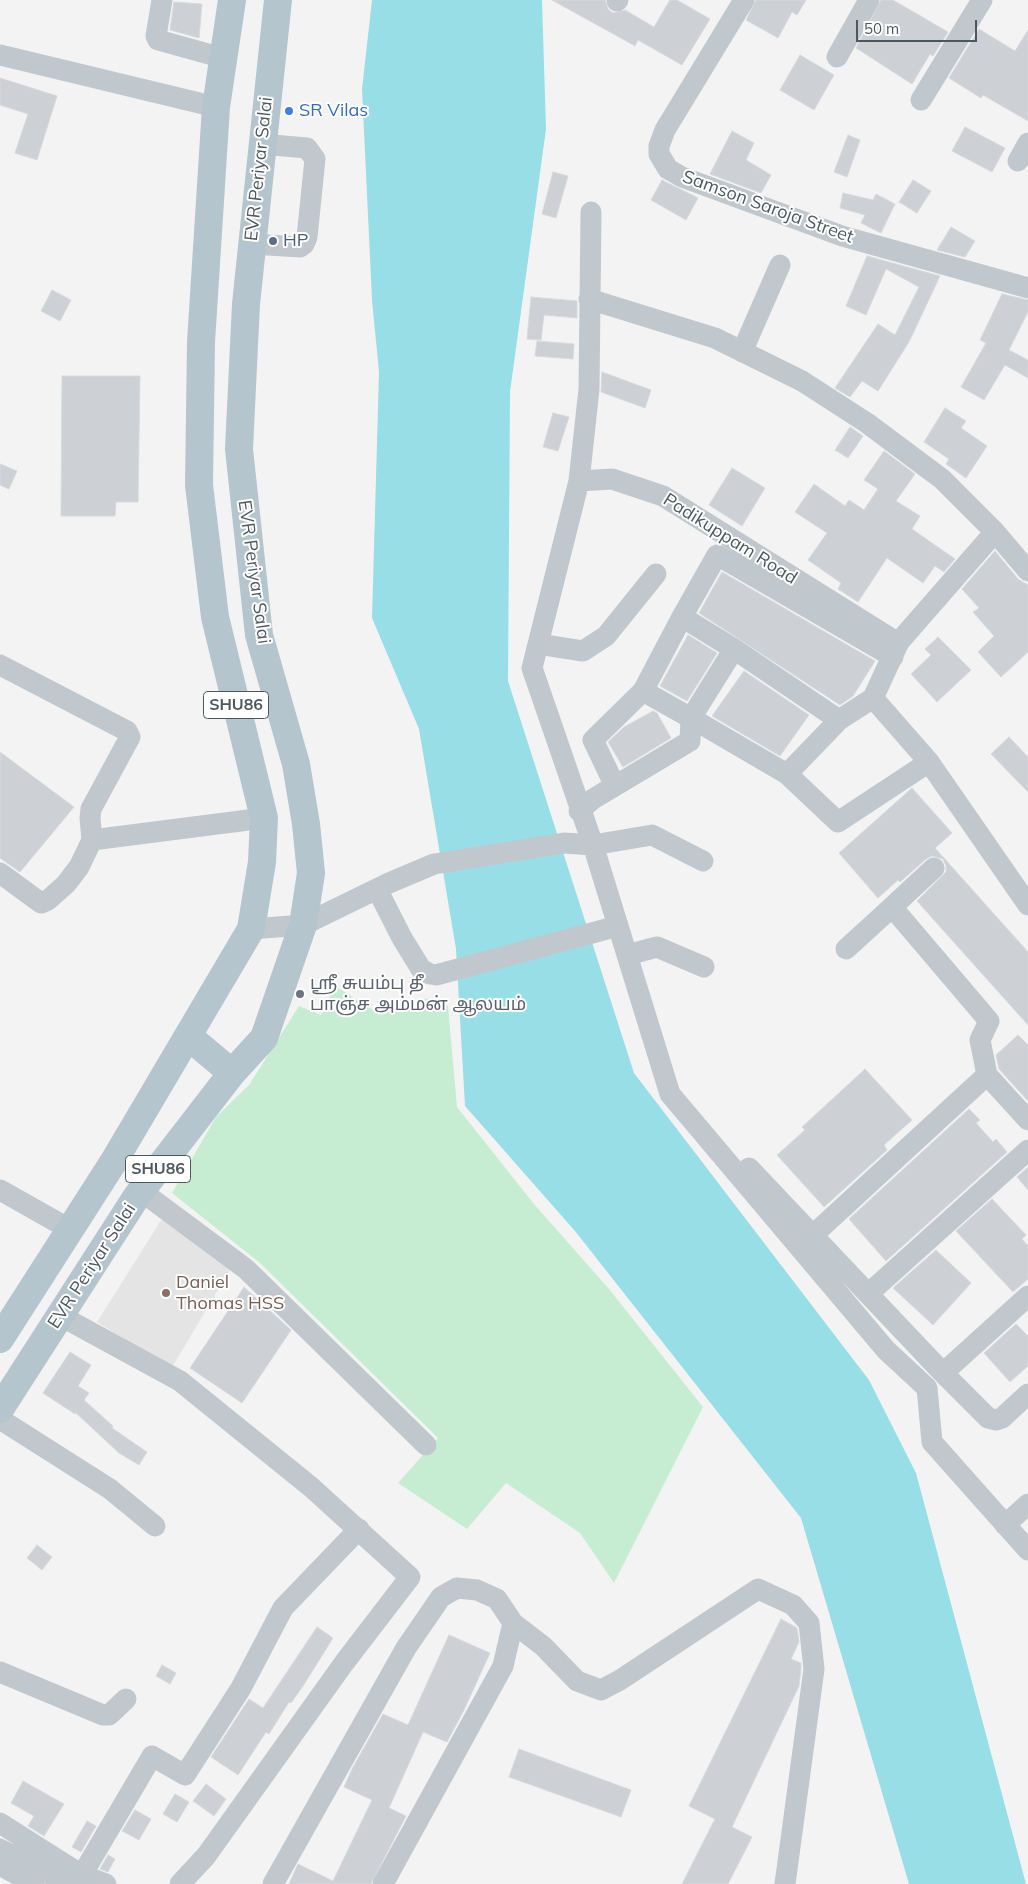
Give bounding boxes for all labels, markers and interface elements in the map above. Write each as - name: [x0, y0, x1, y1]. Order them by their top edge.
- scale bar: [858, 10, 979, 42]
- text: 50 m: [864, 19, 899, 38]
- street label: EVR Periyar Salai: [241, 96, 277, 242]
- place label: SR Vilas: [299, 100, 368, 122]
- marker: SR Vilas: [283, 105, 295, 117]
- street label: Samson Saroja Street: [679, 166, 857, 248]
- place label: HP: [283, 230, 309, 252]
- marker: HP: [267, 235, 279, 247]
- street label: Padikuppam Road: [659, 489, 801, 589]
- street label: EVR Periyar Salai: [233, 499, 275, 645]
- road number: SHU86: [204, 692, 268, 718]
- place label: ஶ்ரீ சுயம்பு தீ பாஞ்ச அம்மன் ஆலயம்: [310, 973, 526, 1016]
- marker: ஶ்ரீ சுயம்பு தீ பாஞ்ச அம்மன் ஆலயம்: [294, 988, 306, 1000]
- road number: SHU86: [126, 1156, 190, 1182]
- street label: EVR Periyar Salai: [43, 1199, 141, 1333]
- place label: Daniel Thomas HSS: [176, 1272, 284, 1315]
- marker: Daniel Thomas HSS: [160, 1287, 172, 1299]

